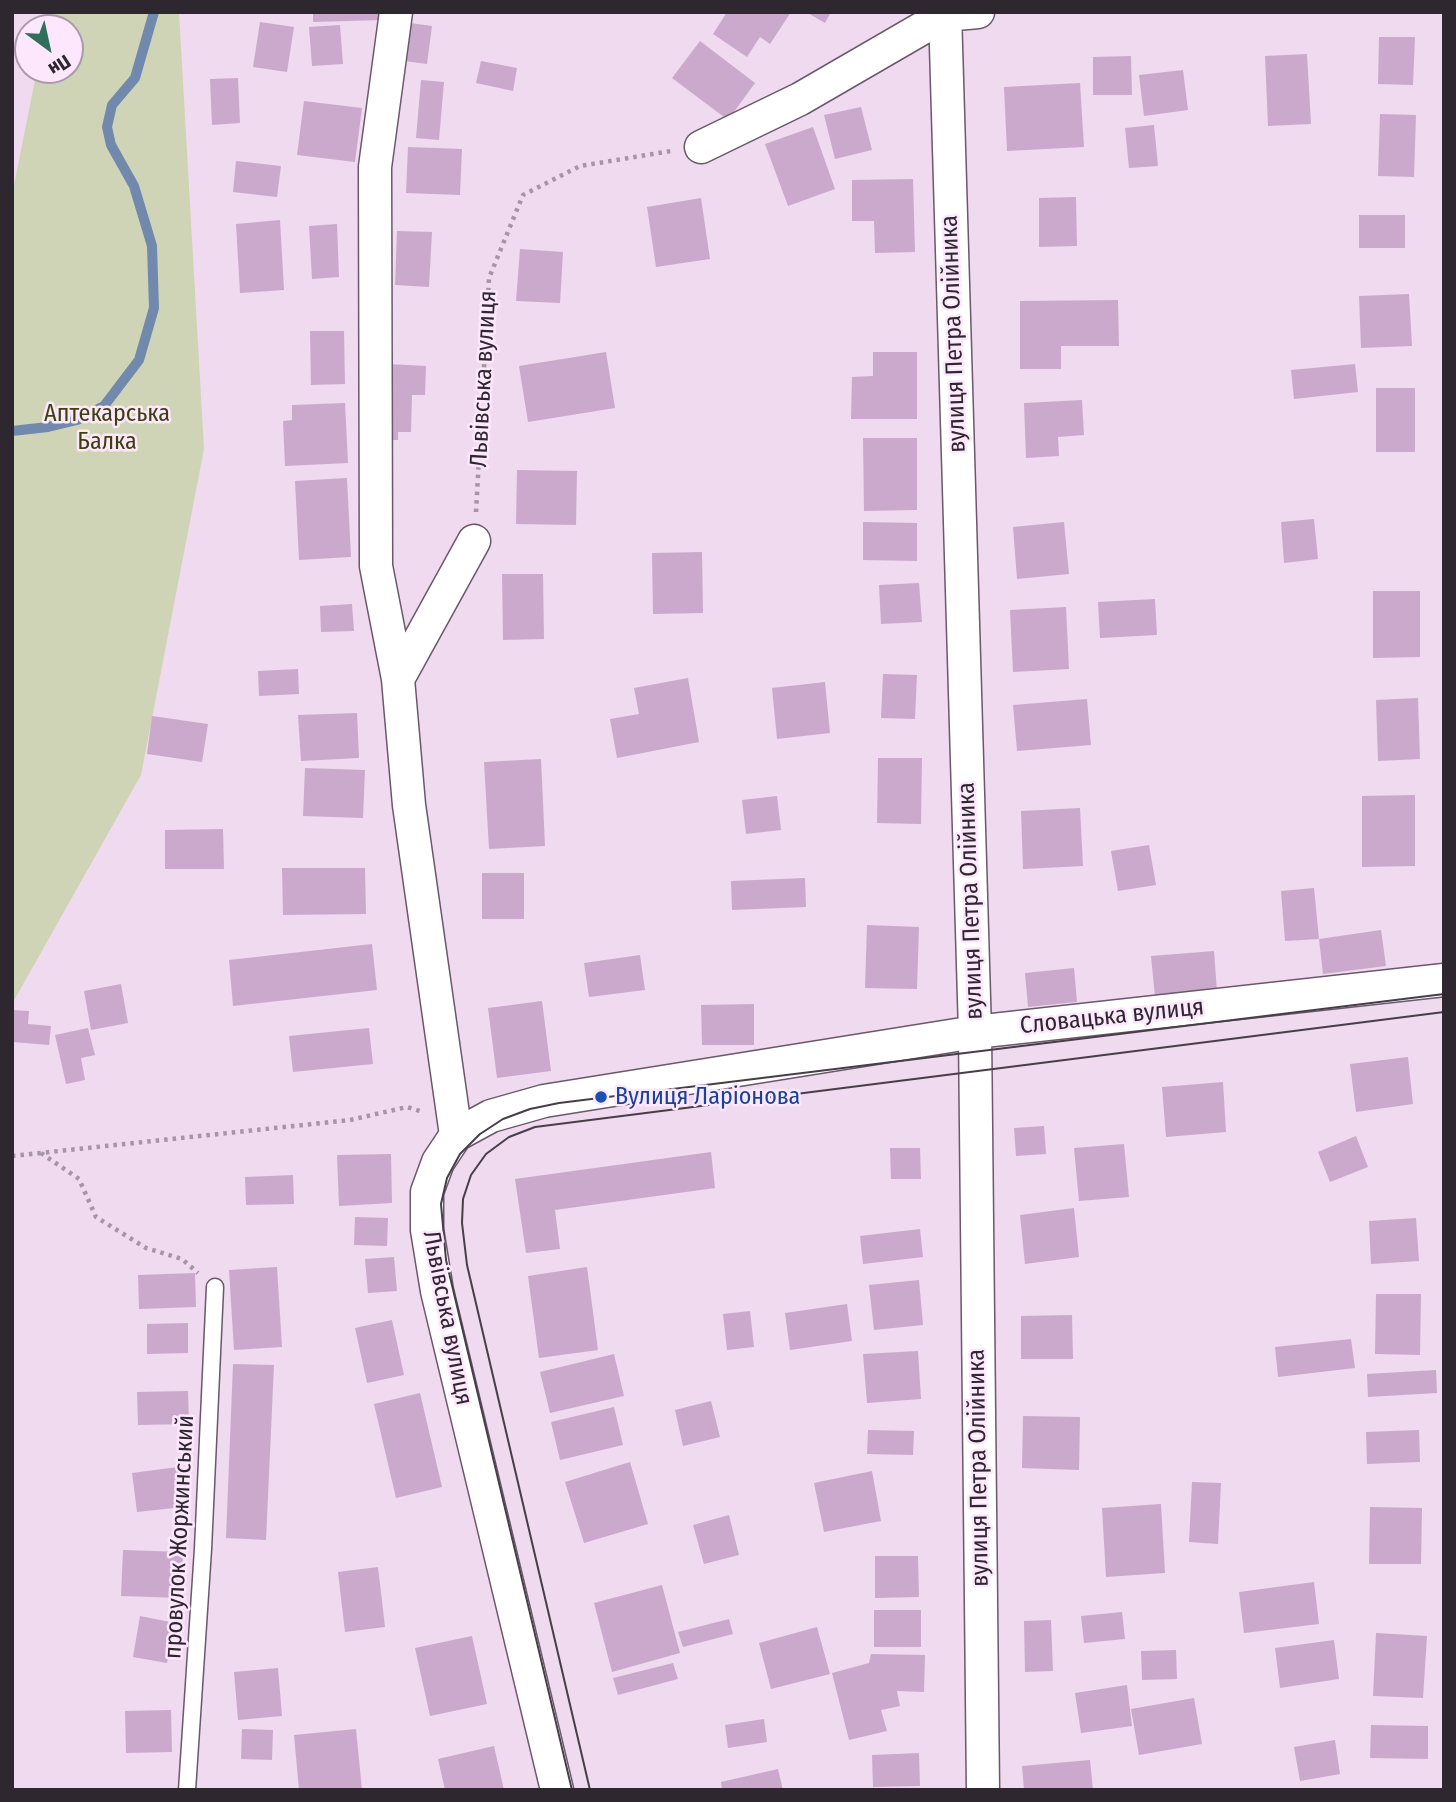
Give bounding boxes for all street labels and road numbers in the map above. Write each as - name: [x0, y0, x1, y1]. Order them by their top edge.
- street label: вулиця Петра Олійника: [935, 215, 973, 453]
- street label: Львівська вулиця: [465, 290, 503, 468]
- street label: вулиця Петра Олійника: [952, 782, 990, 1020]
- street label: Словацька вулиця: [1019, 993, 1205, 1041]
- street label: Львівська вулиця: [416, 1228, 478, 1408]
- street label: вулиця Петра Олійника: [963, 1349, 995, 1587]
- street label: провулок Жоржинський: [159, 1414, 201, 1660]

